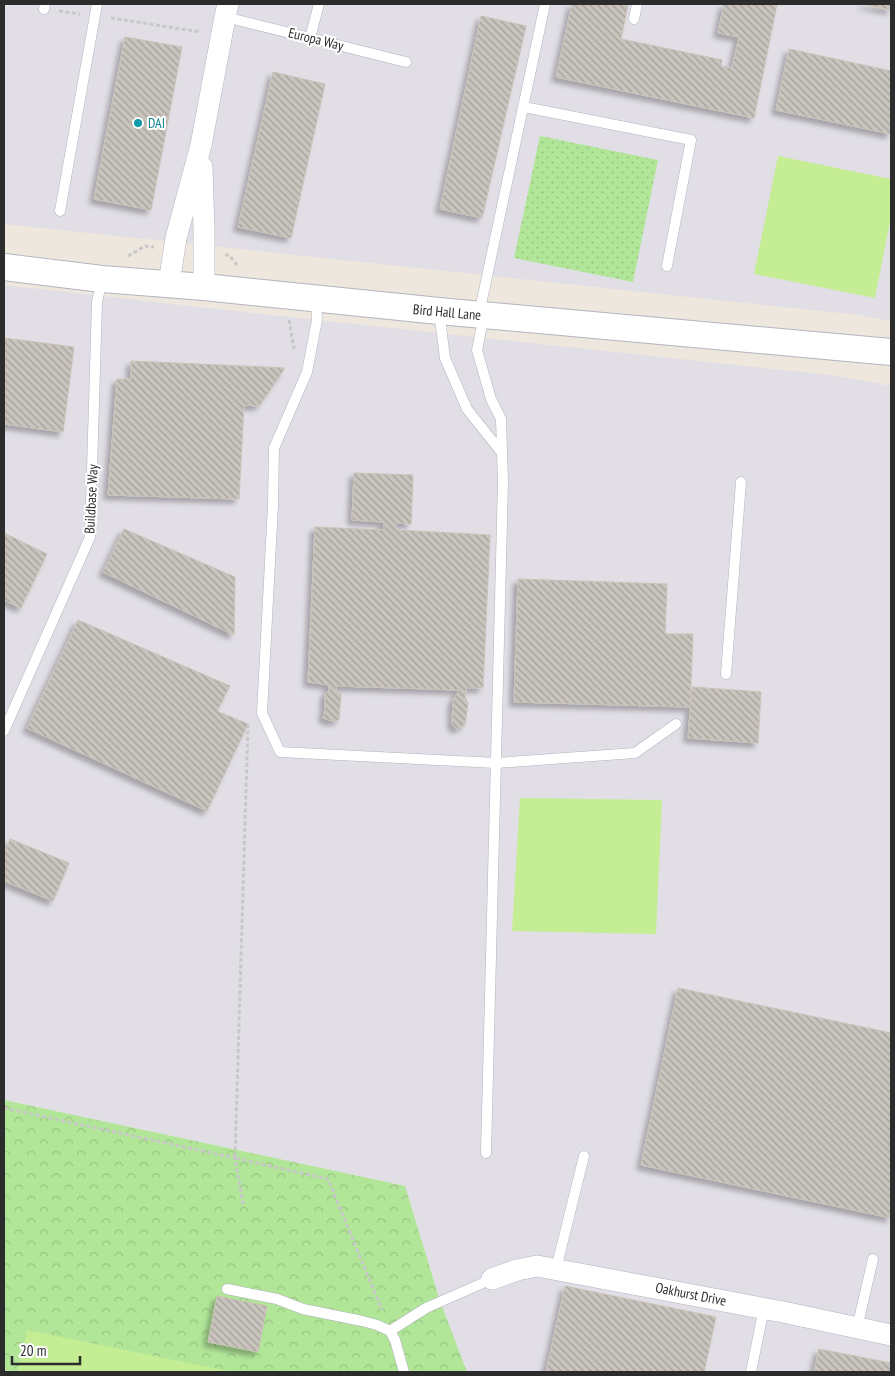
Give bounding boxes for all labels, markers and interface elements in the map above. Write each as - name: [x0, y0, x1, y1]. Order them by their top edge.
- street label: Europa Way: [287, 23, 346, 55]
- place label: DAI: [148, 114, 165, 132]
- marker: DAI: [132, 117, 144, 129]
- street label: Bird Hall Lane: [412, 300, 482, 324]
- street label: Buildbase Way: [80, 463, 102, 534]
- street label: Oakhurst Drive: [654, 1278, 728, 1310]
- scale bar: [12, 1334, 80, 1366]
- text: 20 m: [20, 1341, 46, 1360]

